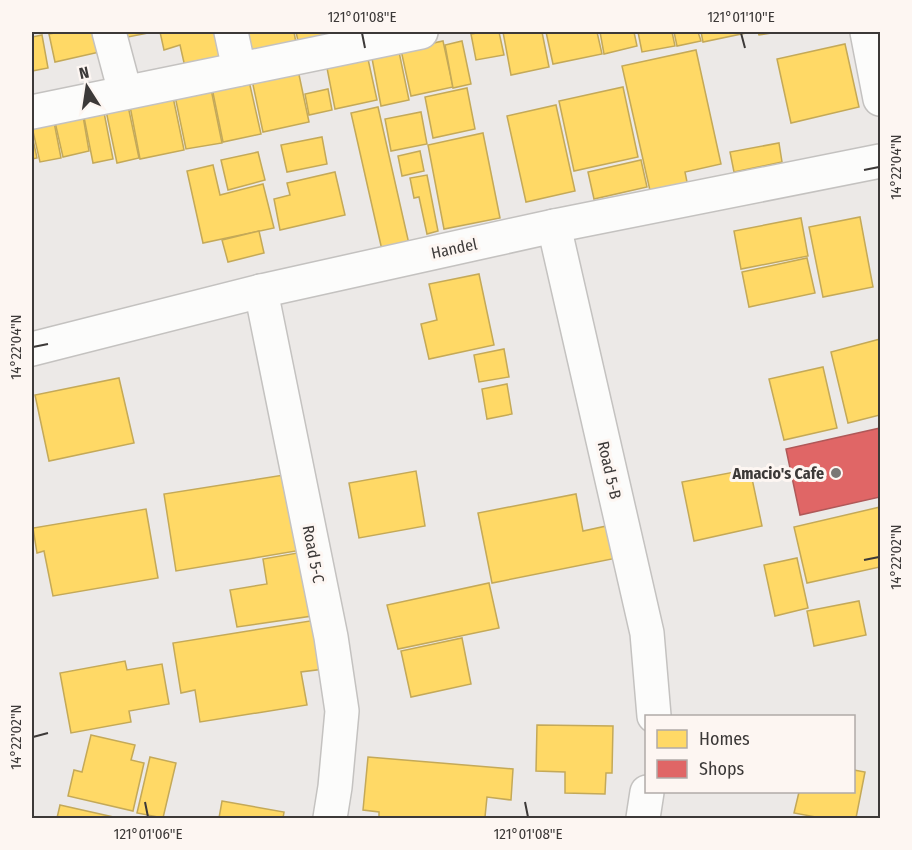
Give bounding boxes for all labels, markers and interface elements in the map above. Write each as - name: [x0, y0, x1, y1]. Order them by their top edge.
- text: 121°01'08"E: [328, 8, 397, 26]
- text: 121°01'10"E: [707, 8, 775, 26]
- north arrow: [57, 57, 117, 117]
- text: N: [77, 63, 91, 83]
- text: 14°22'04"N: [887, 134, 905, 200]
- street label: Handel: [429, 234, 479, 263]
- text: 14°22'04"N: [7, 314, 25, 380]
- street label: Road 5-B: [594, 439, 625, 501]
- place label: Amacio's Cafe: [731, 464, 824, 483]
- marker: Amacio's Cafe: [829, 466, 843, 480]
- street label: Road 5-C: [299, 524, 328, 585]
- text: 14°22'02"N: [887, 524, 905, 590]
- text: 14°22'02"N: [7, 704, 25, 770]
- legend: [645, 715, 855, 793]
- text: Homes: [699, 728, 750, 750]
- text: Shops: [699, 758, 744, 780]
- text: 121°01'06"E: [114, 825, 182, 843]
- text: 121°01'08"E: [494, 825, 563, 843]

